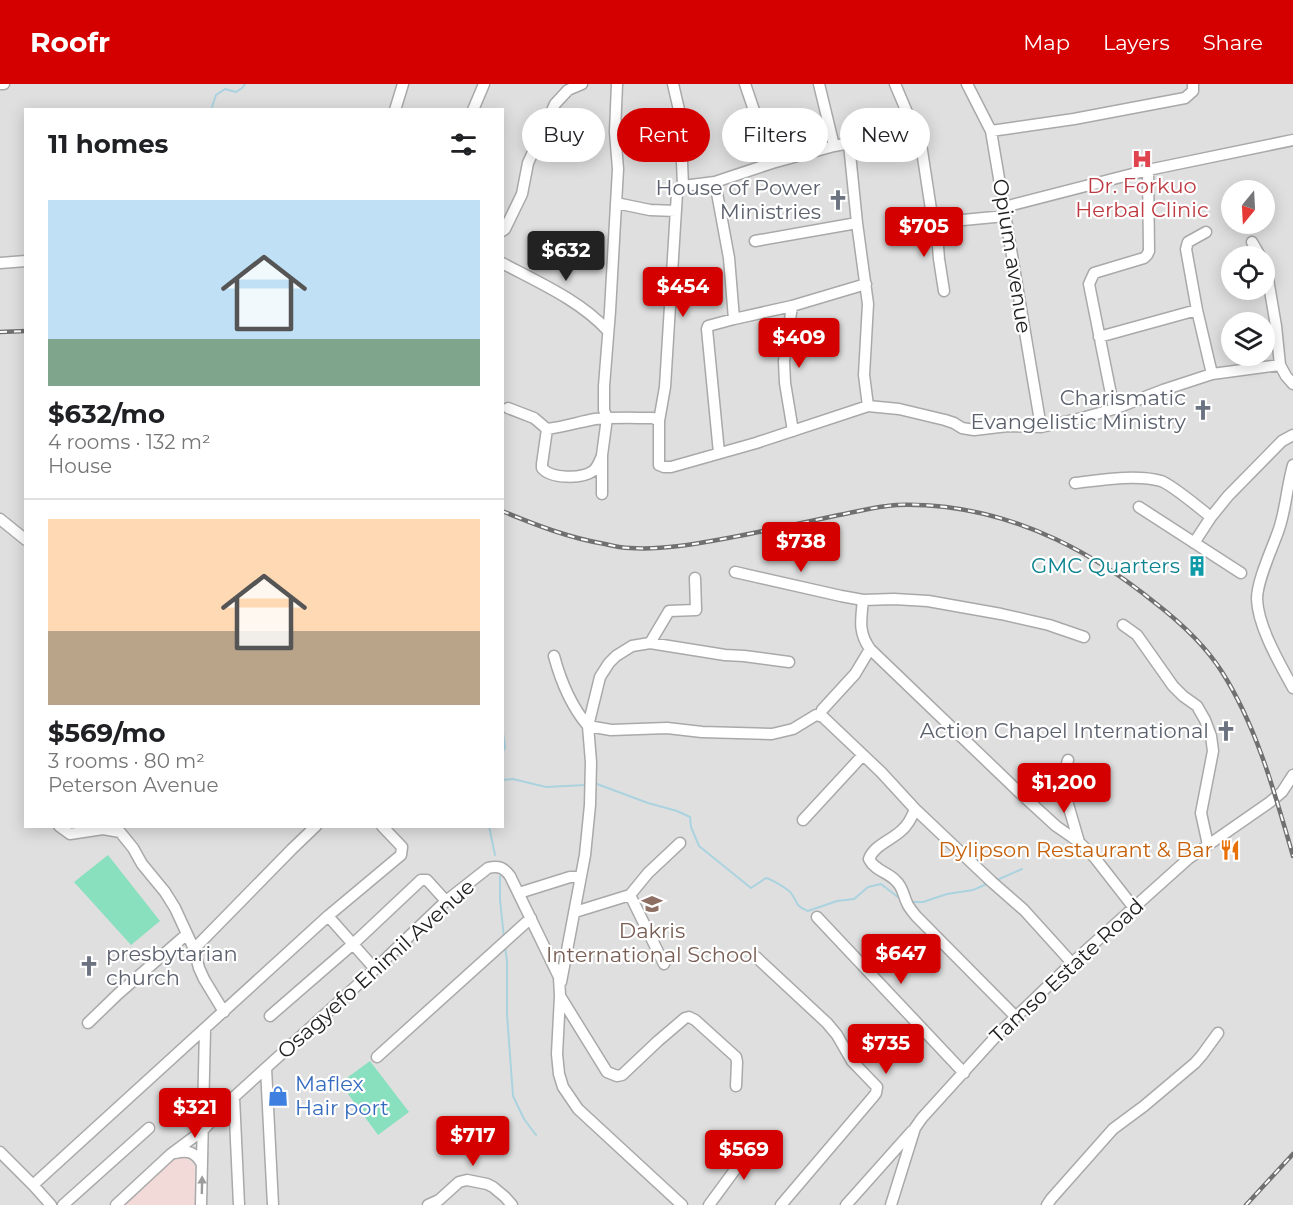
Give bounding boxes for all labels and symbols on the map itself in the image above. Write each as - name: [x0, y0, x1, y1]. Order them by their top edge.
- hospital icon: Dr. Forkuo Herbal Clinic: [1130, 147, 1154, 171]
- place label: Dr. Forkuo Herbal Clinic: [1075, 173, 1209, 222]
- place label: House of Power Ministries: [656, 175, 821, 224]
- street label: Opium avenue: [988, 177, 1037, 335]
- north arrow: [1221, 180, 1275, 234]
- church icon: House of Power Ministries: [826, 188, 850, 212]
- pin: $705: [888, 207, 960, 258]
- pin: $632: [530, 231, 602, 282]
- pin: $454: [647, 267, 719, 318]
- pin: $409: [763, 318, 835, 369]
- place label: Charismatic Evangelistic Ministry: [971, 385, 1187, 434]
- church icon: Charismatic Evangelistic Ministry: [1191, 398, 1215, 422]
- pin: $738: [765, 522, 837, 573]
- place label: GMC Quarters: [1031, 553, 1180, 578]
- building icon: GMC Quarters: [1185, 554, 1209, 578]
- place label: Action Chapel International: [920, 718, 1209, 743]
- church icon: Action Chapel International: [1214, 719, 1238, 743]
- pin: $1,200: [1015, 763, 1113, 814]
- place label: Dylipson Restaurant & Bar: [939, 837, 1213, 862]
- restaurant icon: Dylipson Restaurant & Bar: [1218, 838, 1242, 862]
- street label: Osagyefo Enimil Avenue: [272, 874, 479, 1064]
- school or university icon: Dakris International School: [640, 892, 664, 916]
- street label: Tamso Estate Road: [985, 893, 1149, 1048]
- place label: Dakris International School: [546, 918, 758, 967]
- pin: $647: [865, 934, 937, 985]
- place label: presbytarian church: [106, 941, 238, 990]
- church icon: presbytarian church: [77, 954, 101, 978]
- pin: $735: [850, 1024, 922, 1075]
- place label: Maflex Hair port: [295, 1071, 389, 1120]
- shop icon: Maflex Hair port: [266, 1084, 290, 1108]
- pin: $321: [159, 1088, 231, 1139]
- pin: $717: [437, 1116, 509, 1167]
- pin: $569: [708, 1130, 780, 1181]
- one-way arrow: [197, 1175, 206, 1194]

